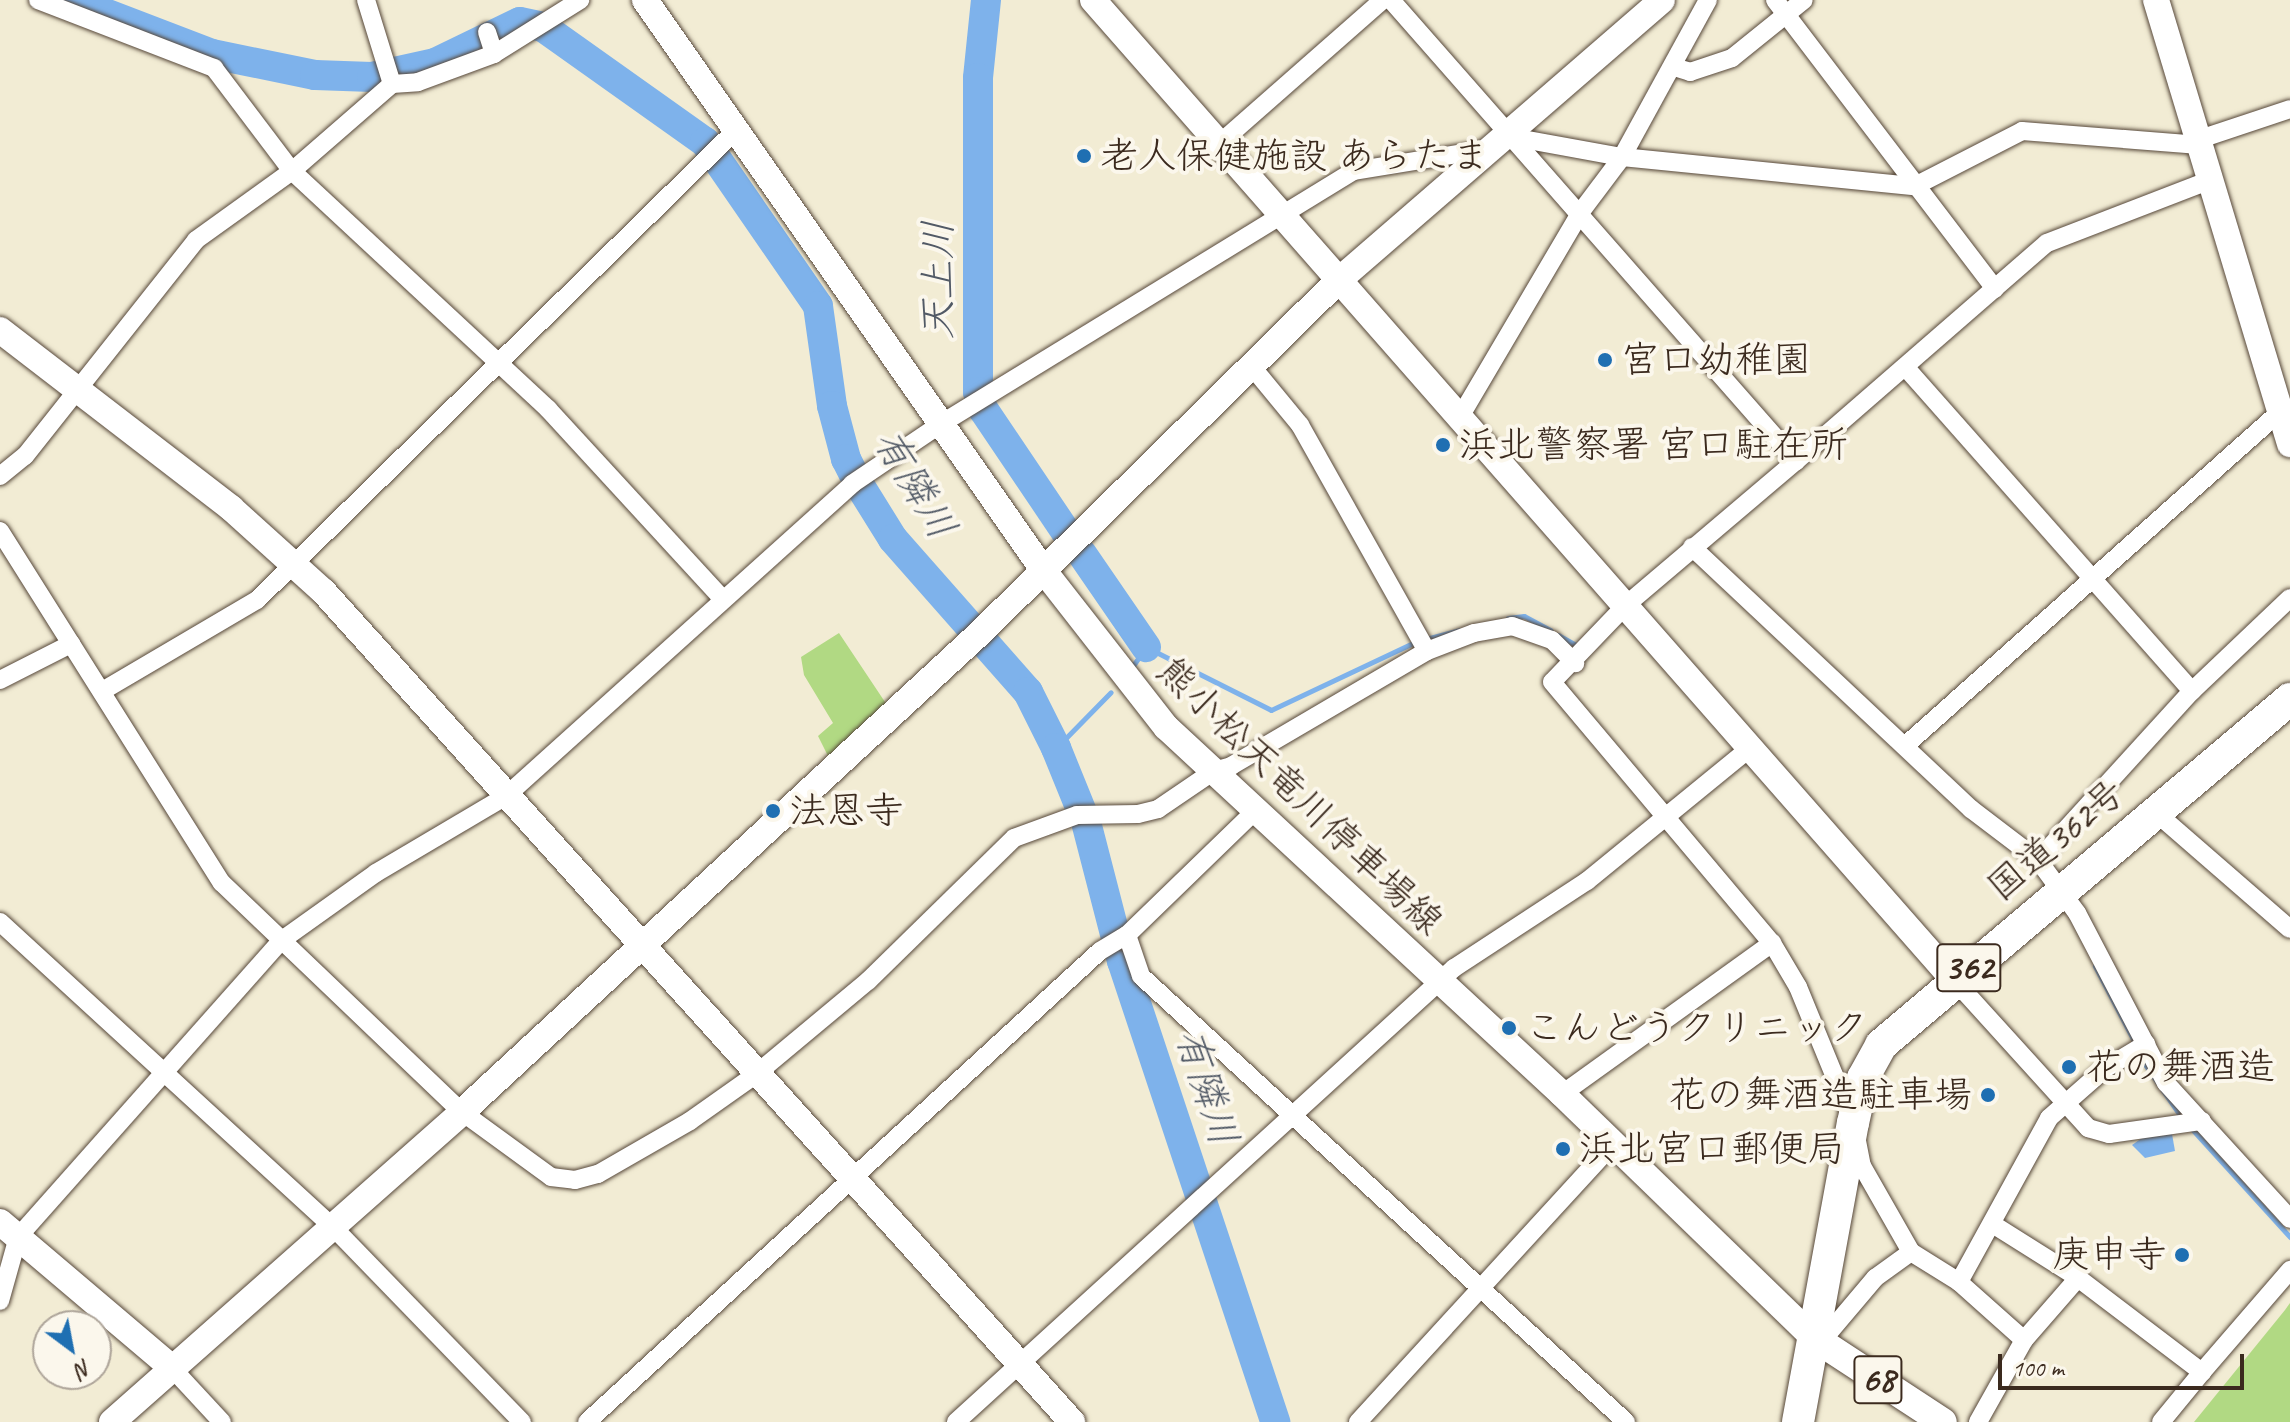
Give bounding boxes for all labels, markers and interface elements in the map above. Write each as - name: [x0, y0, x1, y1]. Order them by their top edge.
- place label: 老人保健施設 あらたま: [1100, 133, 1489, 179]
- marker: 老人保健施設 あらたま: [1075, 147, 1093, 165]
- water label: 天上川: [914, 220, 962, 340]
- place label: 宮口幼稚園: [1621, 337, 1811, 383]
- marker: 宮口幼稚園: [1596, 351, 1614, 369]
- water label: 有隣川: [864, 420, 966, 548]
- place label: 浜北警察署 宮口駐在所: [1459, 422, 1848, 468]
- marker: 浜北警察署 宮口駐在所: [1434, 436, 1452, 454]
- street label: 熊小松天竜川停車場線: [1147, 648, 1453, 944]
- street label: 国道362号: [1978, 769, 2134, 911]
- place label: 法恩寺: [789, 788, 903, 834]
- marker: 法恩寺: [764, 802, 782, 820]
- road number: 362: [1935, 936, 2003, 1000]
- place label: こんどうクリニック: [1525, 1005, 1867, 1051]
- marker: こんどうクリニック: [1500, 1019, 1518, 1037]
- water label: 有隣川: [1166, 1023, 1248, 1151]
- place label: 花の舞酒造: [2085, 1044, 2275, 1090]
- marker: 花の舞酒造: [2060, 1058, 2078, 1076]
- place label: 花の舞酒造駐車場: [1668, 1072, 1972, 1118]
- marker: 花の舞酒造駐車場: [1979, 1086, 1997, 1104]
- place label: 浜北宮口郵便局: [1579, 1126, 1845, 1172]
- marker: 浜北宮口郵便局: [1554, 1140, 1572, 1158]
- place label: 庚申寺: [2052, 1232, 2166, 1278]
- marker: 庚申寺: [2173, 1246, 2191, 1264]
- north arrow: [32, 1310, 112, 1390]
- scale bar: [2002, 1338, 2248, 1388]
- road number: 68: [1852, 1348, 1904, 1412]
- text: N: [70, 1353, 97, 1384]
- text: 100 m: [2012, 1353, 2064, 1383]

